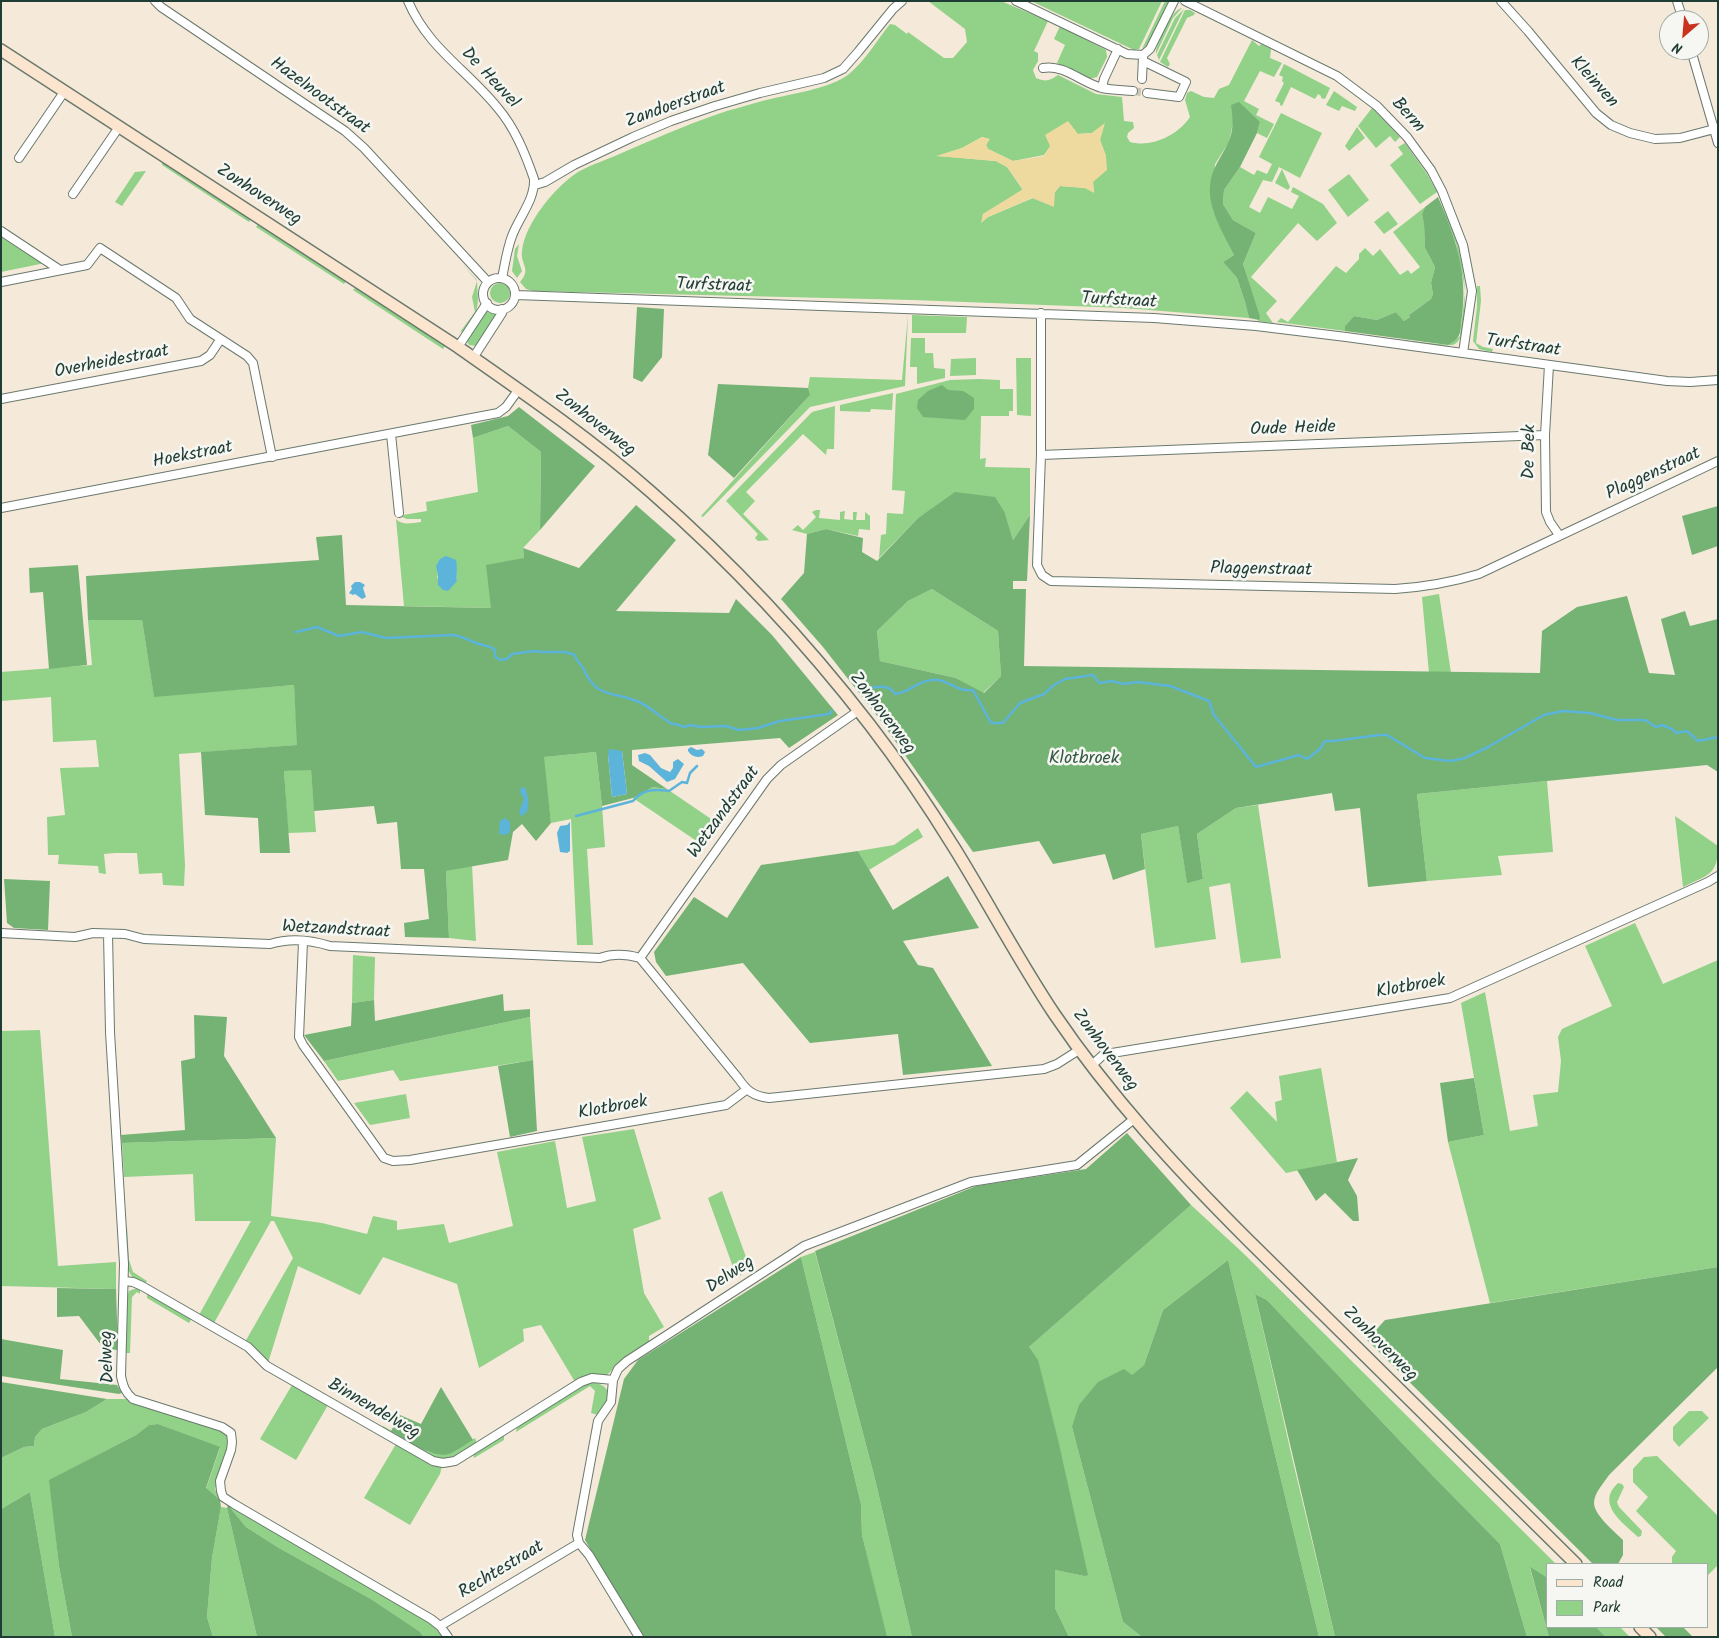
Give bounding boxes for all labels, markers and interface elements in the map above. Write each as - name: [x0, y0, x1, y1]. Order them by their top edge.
- north arrow: [1659, 10, 1709, 60]
- text: N: [1669, 36, 1687, 59]
- street label: De Heuvel: [455, 44, 523, 114]
- street label: Kleinven: [1564, 53, 1622, 113]
- street label: Hazelnootstraat: [265, 54, 373, 140]
- street label: Zandoerstraat: [623, 78, 729, 134]
- street label: Berm: [1386, 94, 1428, 138]
- street label: Zonhoverweg: [211, 160, 305, 232]
- street label: Turfstraat: [676, 275, 752, 299]
- street label: Turfstraat: [1081, 289, 1157, 315]
- street label: Turfstraat: [1484, 331, 1562, 363]
- street label: Overheidestraat: [53, 341, 171, 385]
- street label: Zonhoverweg: [549, 386, 639, 462]
- street label: Oude Heide: [1250, 418, 1336, 442]
- street label: De Bek: [1520, 424, 1542, 480]
- street label: Hoekstraat: [151, 438, 235, 474]
- street label: Plaggenstraat: [1603, 444, 1705, 506]
- street label: Plaggenstraat: [1210, 559, 1312, 583]
- street label: Zonhoverweg: [843, 669, 919, 759]
- park label: Klotbroek: [1049, 749, 1119, 771]
- street label: Wetzandstraat: [684, 763, 766, 863]
- street label: Wetzandstraat: [281, 917, 391, 945]
- street label: Klotbroek: [1375, 971, 1447, 1005]
- street label: Zonhoverweg: [1066, 1006, 1142, 1096]
- street label: Klotbroek: [577, 1092, 649, 1126]
- street label: Delweg: [703, 1253, 759, 1299]
- street label: Zonhoverweg: [1337, 1303, 1421, 1387]
- street label: Delweg: [97, 1330, 121, 1384]
- street label: Binnendelweg: [323, 1375, 423, 1445]
- street label: Rechtestraat: [455, 1537, 549, 1605]
- legend: [1546, 1563, 1709, 1628]
- text: Road: [1593, 1571, 1623, 1595]
- text: Park: [1593, 1596, 1620, 1620]

